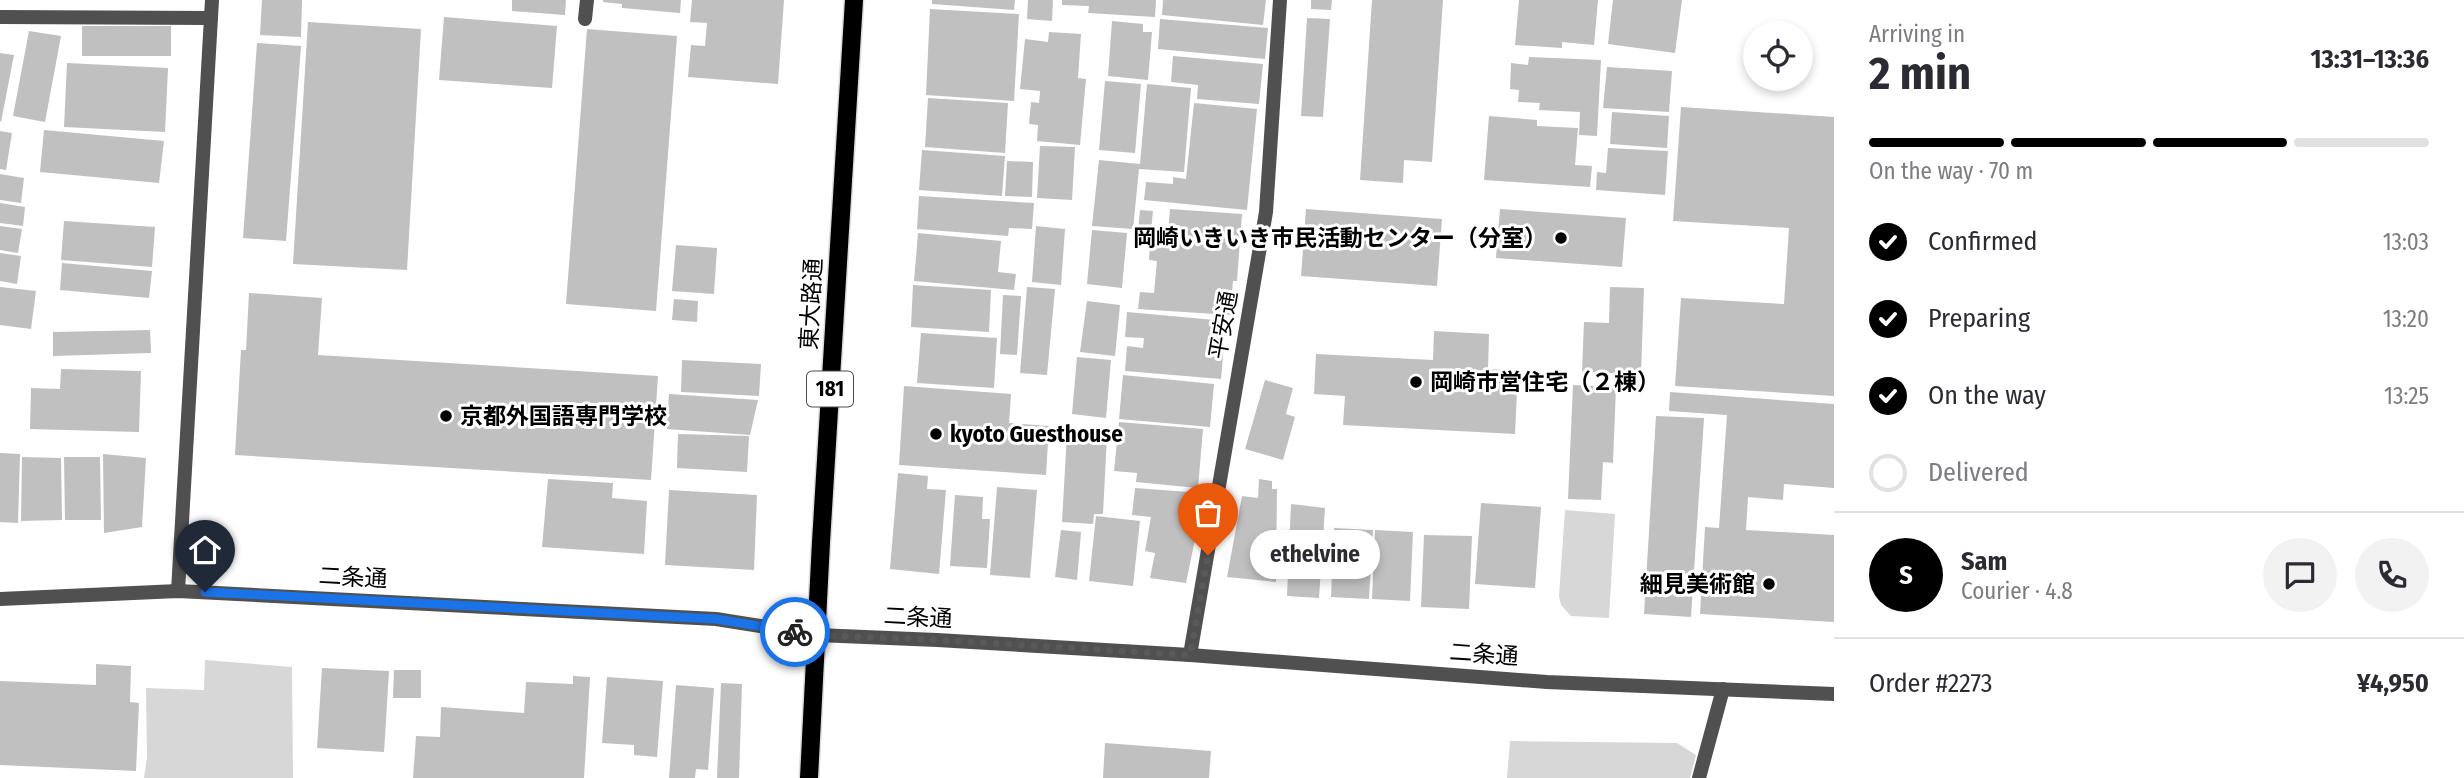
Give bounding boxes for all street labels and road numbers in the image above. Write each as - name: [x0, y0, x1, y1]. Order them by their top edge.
- street label: 東大路通: [795, 257, 827, 351]
- street label: 平安通: [1203, 289, 1243, 361]
- road number: 181: [807, 372, 853, 406]
- street label: 二条通: [318, 561, 388, 593]
- street label: 二条通: [883, 601, 953, 633]
- street label: 二条通: [1449, 638, 1519, 670]

